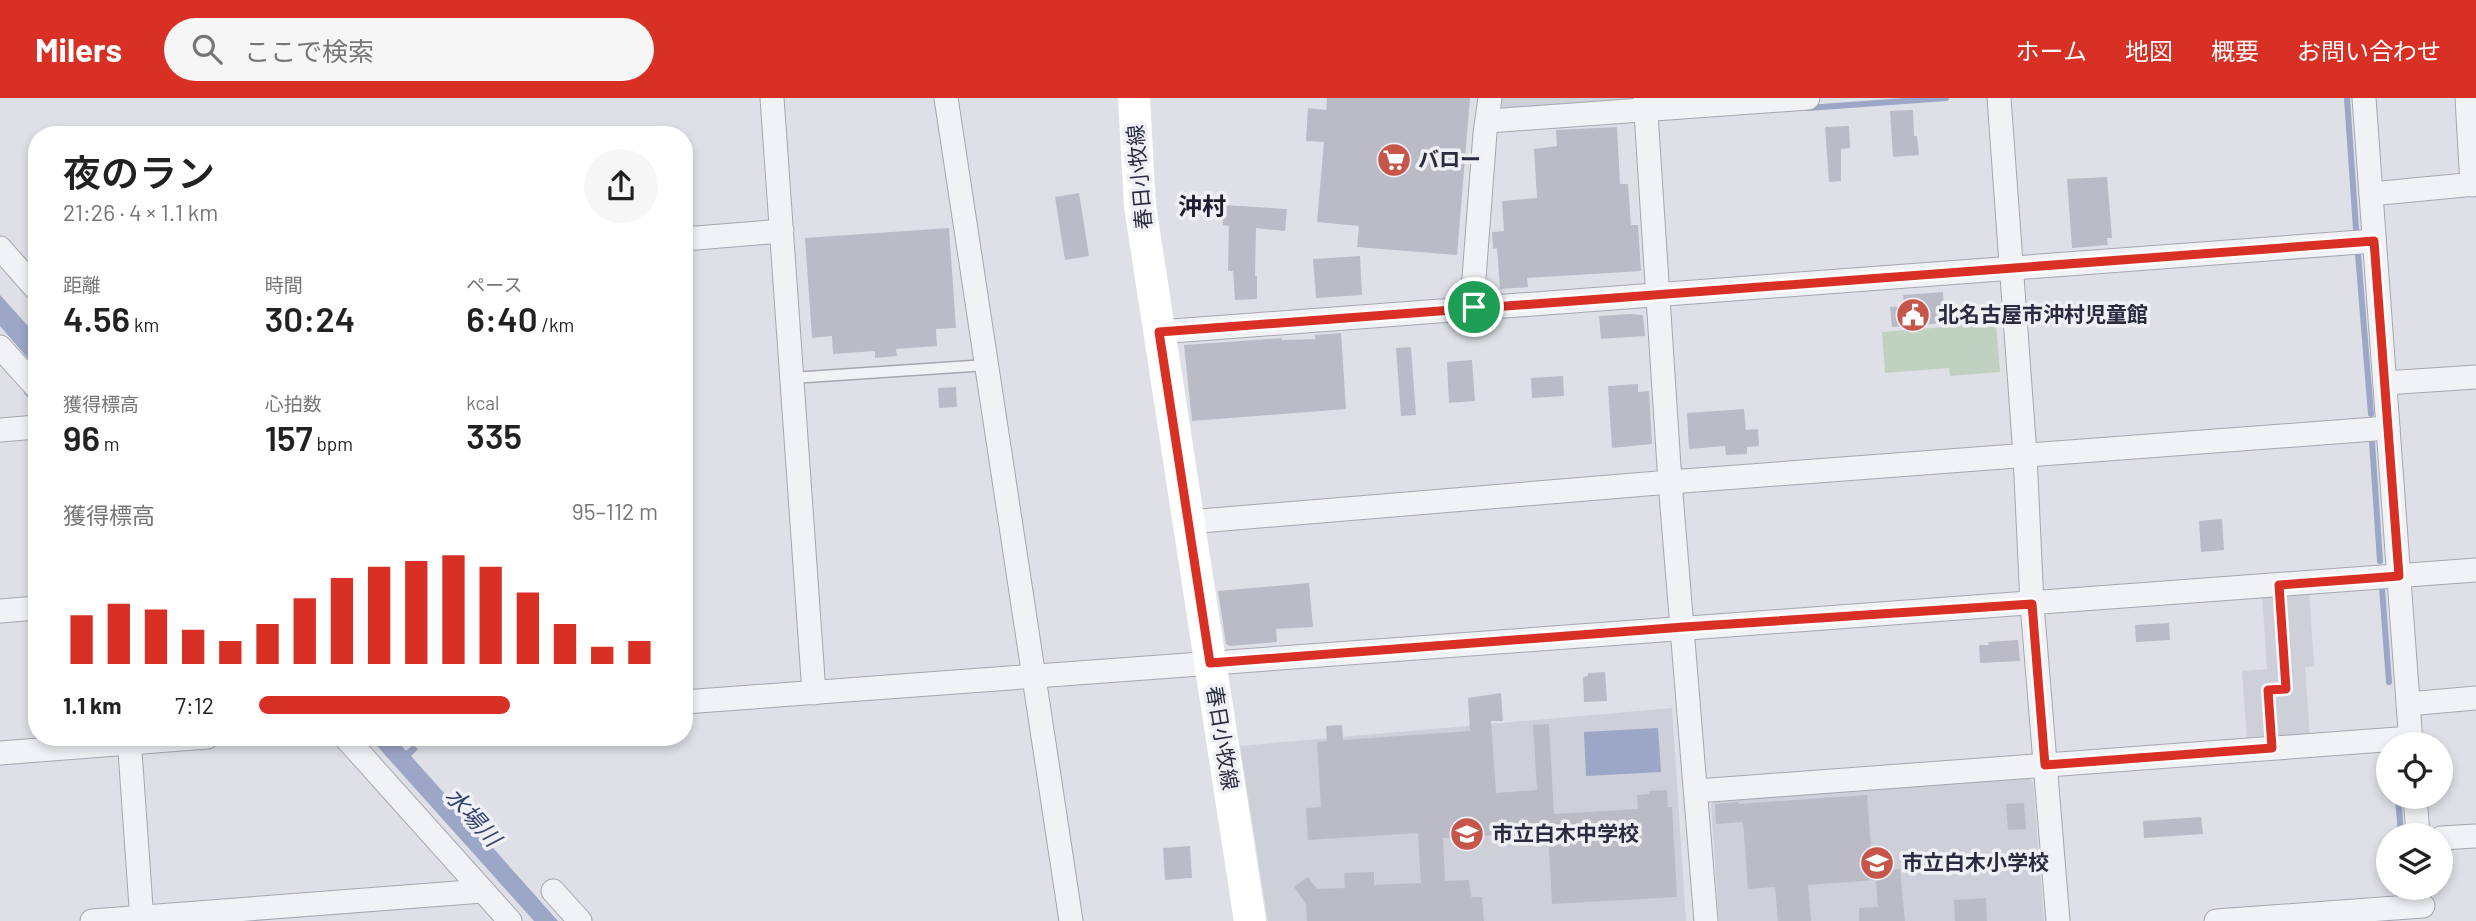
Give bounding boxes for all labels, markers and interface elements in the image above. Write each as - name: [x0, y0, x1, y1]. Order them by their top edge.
- search box: [164, 18, 654, 81]
- text: Milers: [35, 29, 122, 69]
- icon: search: [188, 30, 226, 68]
- text: ここで検索: [244, 35, 374, 66]
- text: ホーム: [2016, 36, 2087, 65]
- text: 地図: [2125, 36, 2173, 65]
- text: 概要: [2211, 36, 2259, 65]
- text: お問い合わせ: [2297, 36, 2441, 65]
- street label: 春日小牧線: [1121, 124, 1156, 231]
- supermarket icon: バロー: [1375, 141, 1413, 179]
- place label: バロー: [1418, 146, 1481, 171]
- text: 夜のラン: [63, 149, 215, 195]
- button: share: [584, 149, 658, 223]
- district label: 沖村: [1178, 191, 1226, 220]
- text: 21:26 · 4 × 1.1 km: [63, 198, 218, 226]
- text: 距離: [63, 273, 101, 296]
- text: 時間: [265, 273, 303, 296]
- text: ペース: [466, 273, 522, 296]
- pin: [1444, 277, 1504, 337]
- icon: arrive: [1455, 288, 1493, 326]
- public building icon: 北名古屋市沖村児童館: [1894, 296, 1932, 334]
- text: 4.56: [63, 297, 130, 339]
- text: 30:24: [265, 297, 355, 339]
- text: 6:40: [466, 297, 538, 339]
- place label: 北名古屋市沖村児童館: [1938, 301, 2148, 326]
- text: km: [130, 313, 159, 336]
- text: /km: [538, 313, 574, 336]
- text: kcal: [466, 391, 499, 414]
- text: 獲得標高: [63, 392, 139, 415]
- text: 心拍数: [265, 392, 322, 415]
- text: 335: [466, 414, 522, 456]
- text: 96: [63, 416, 100, 458]
- text: 157: [265, 416, 313, 458]
- text: m: [100, 432, 119, 455]
- text: bpm: [313, 432, 353, 455]
- text: 95–112 m: [572, 497, 658, 525]
- text: 獲得標高: [63, 501, 155, 529]
- street label: 春日小牧線: [1203, 684, 1244, 792]
- text: 1.1 km: [63, 691, 122, 719]
- text: 7:12: [175, 691, 214, 719]
- map controls: [2376, 732, 2453, 900]
- button: locate: [2376, 732, 2453, 809]
- water label: 水場川: [440, 781, 509, 854]
- school or university icon: 市立白木中学校: [1448, 815, 1486, 853]
- place label: 市立白木中学校: [1492, 820, 1639, 845]
- button: layers: [2376, 823, 2453, 900]
- school or university icon: 市立白木小学校: [1858, 844, 1896, 882]
- place label: 市立白木小学校: [1902, 849, 2049, 874]

